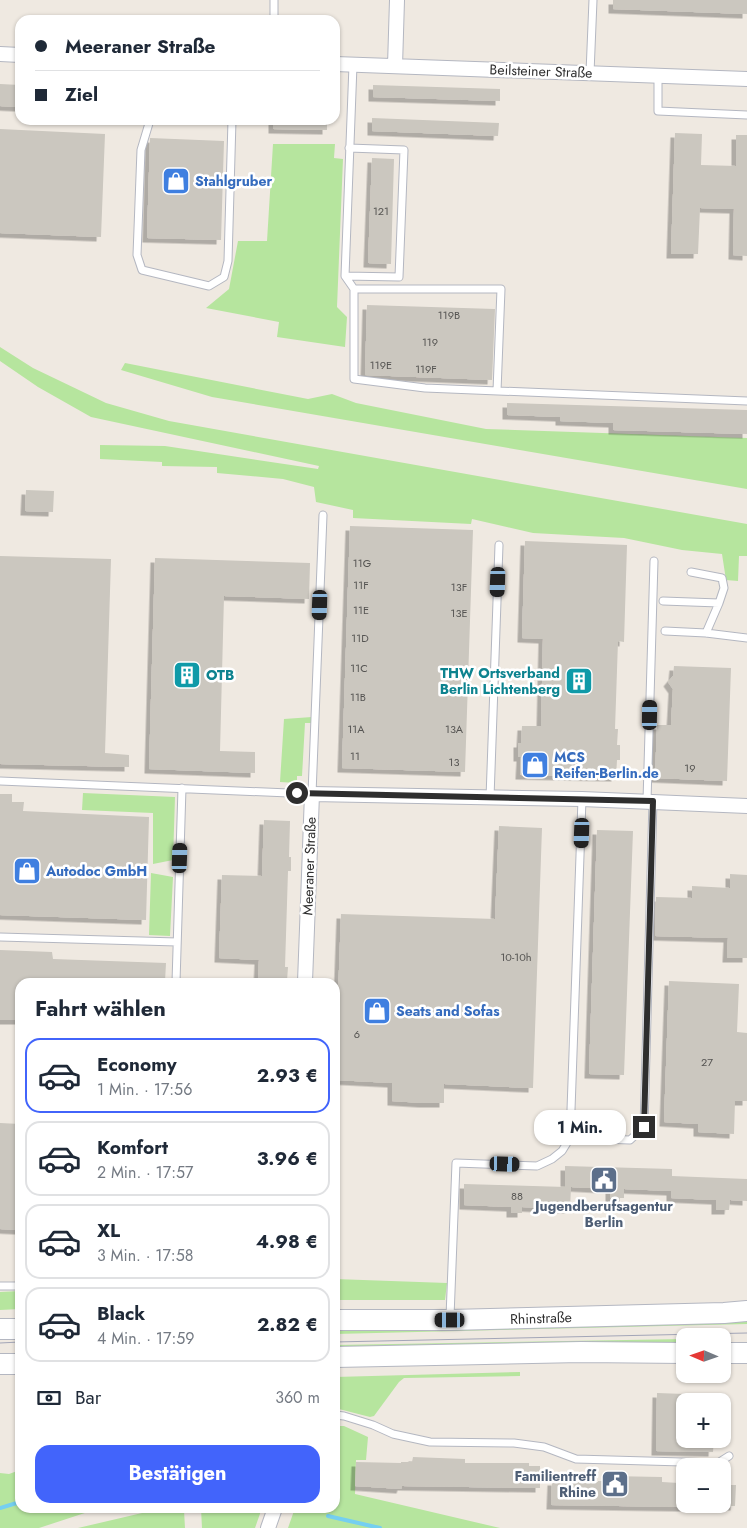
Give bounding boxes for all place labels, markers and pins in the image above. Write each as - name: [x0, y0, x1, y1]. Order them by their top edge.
- shop icon: Stahlgruber: [161, 166, 191, 196]
- place label: Stahlgruber: [195, 171, 272, 191]
- building icon: OTB: [172, 660, 202, 690]
- place label: THW Ortsverband Berlin Lichtenberg: [440, 663, 560, 699]
- place label: OTB: [206, 665, 234, 685]
- building icon: THW Ortsverband Berlin Lichtenberg: [564, 666, 594, 696]
- place label: MCS Reifen-Berlin.de: [554, 747, 659, 783]
- shop icon: MCS Reifen-Berlin.de: [520, 750, 550, 780]
- shop icon: Autodoc GmbH: [12, 856, 42, 886]
- place label: Autodoc GmbH: [45, 861, 147, 881]
- shop icon: Seats and Sofas: [362, 996, 392, 1026]
- place label: Seats and Sofas: [396, 1001, 500, 1021]
- public building icon: Jugendberufsagentur Berlin: [589, 1165, 619, 1195]
- place label: Jugendberufsagentur Berlin: [532, 1196, 673, 1232]
- place label: Familientreff Rhine: [514, 1466, 597, 1502]
- public building icon: Familientreff Rhine: [600, 1469, 630, 1499]

